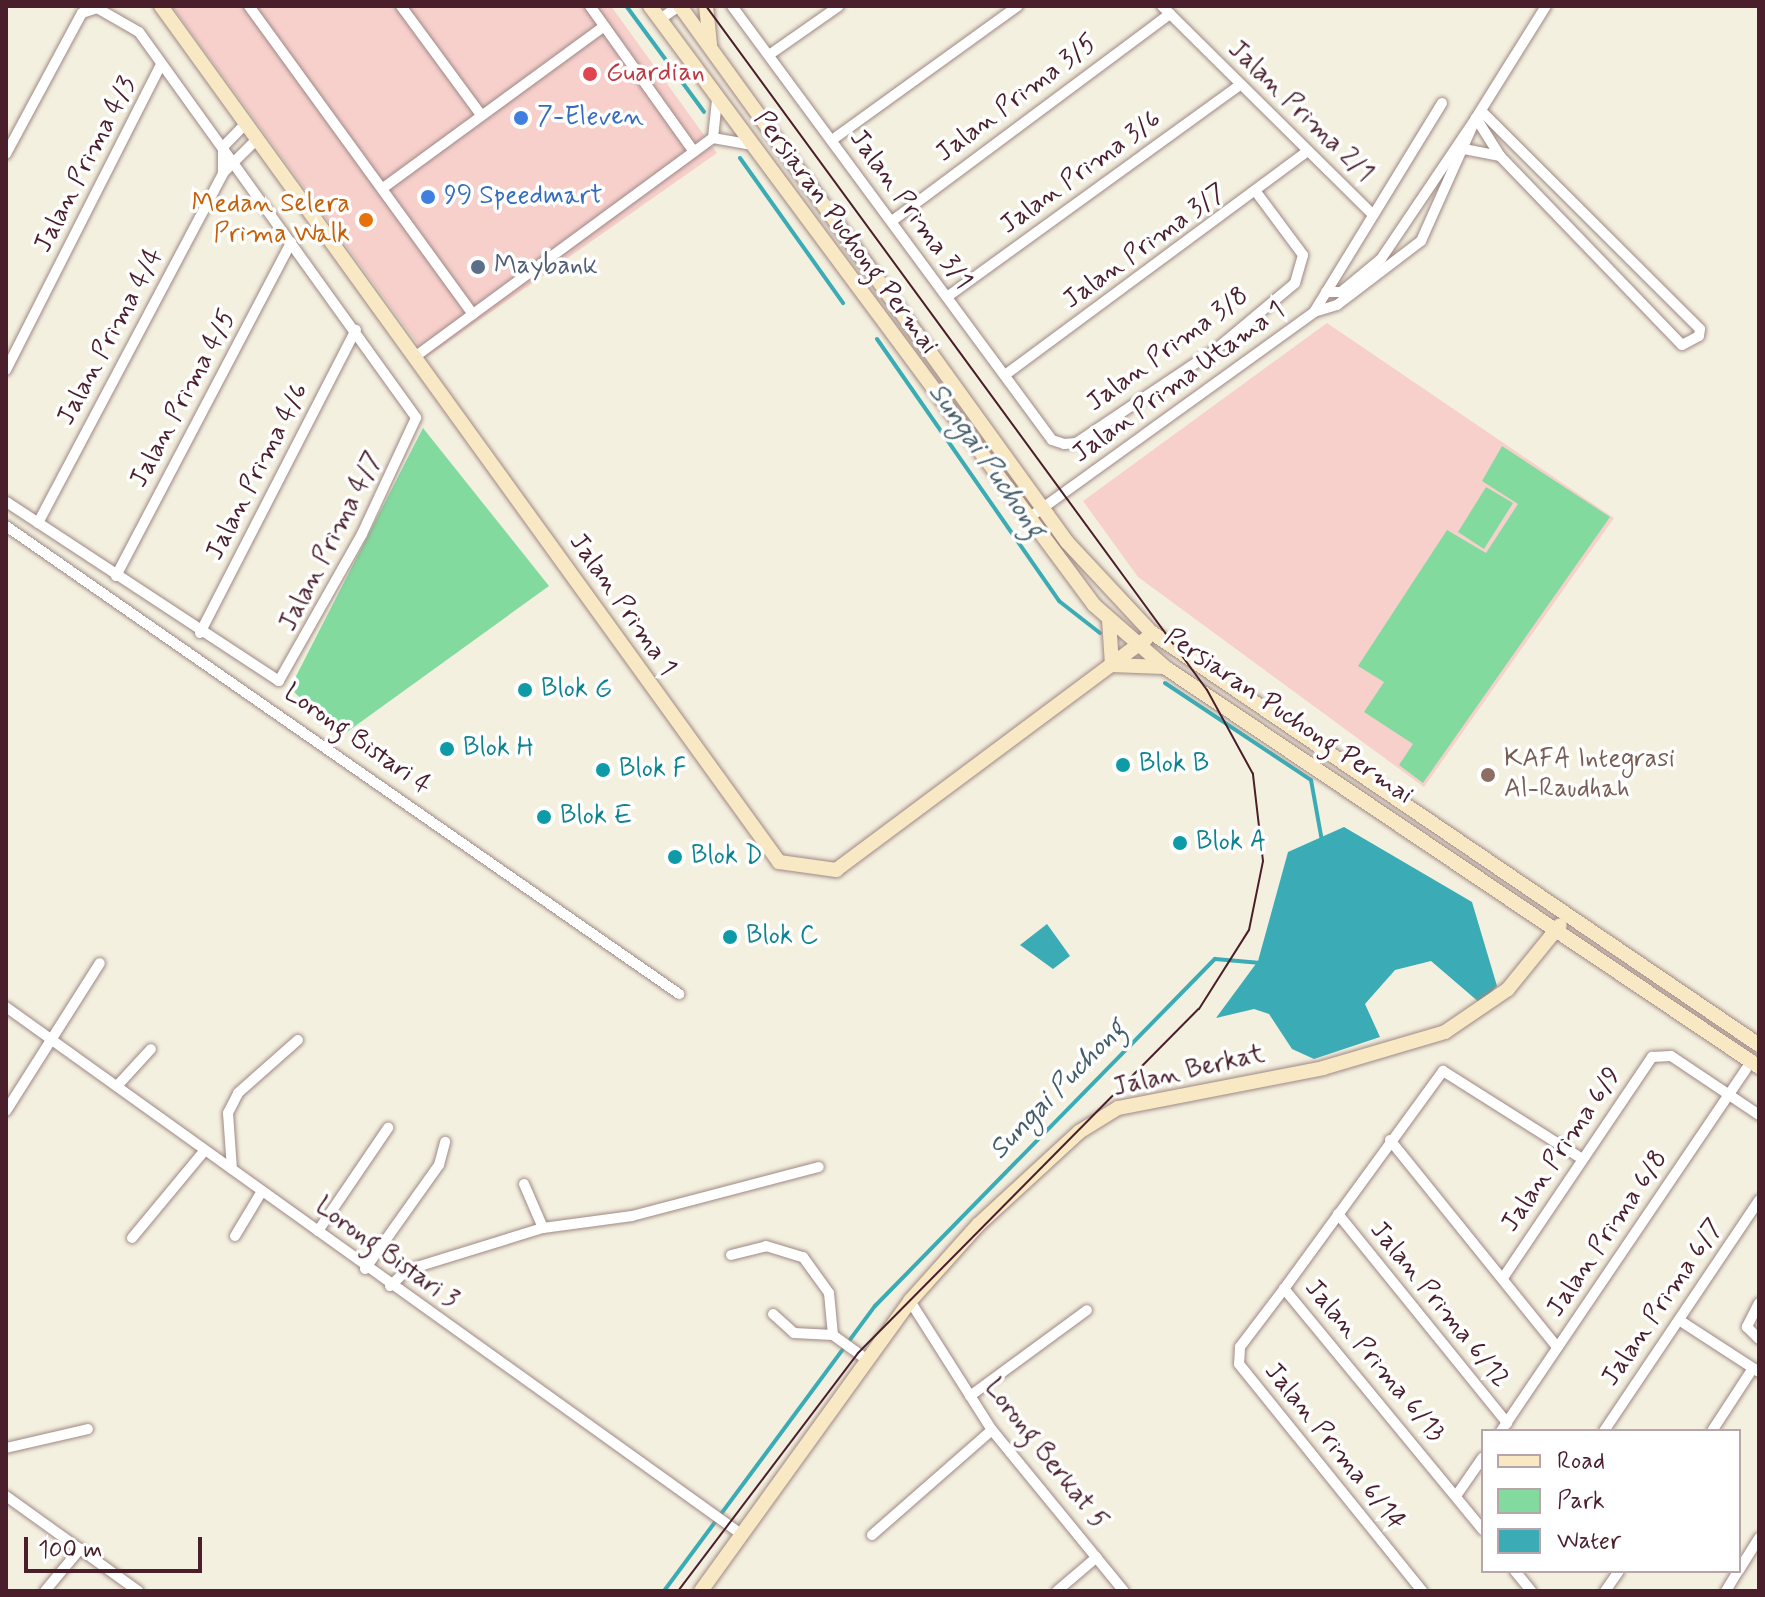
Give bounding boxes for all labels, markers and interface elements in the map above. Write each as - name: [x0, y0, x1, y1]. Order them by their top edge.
- street label: Jalan Prima 3/5: [930, 28, 1104, 170]
- street label: Jalan Prima 2/1: [1221, 35, 1379, 189]
- place label: Guardian: [606, 58, 705, 90]
- marker: Guardian: [581, 65, 599, 83]
- street label: Jalan Prima 4/3: [28, 72, 144, 258]
- place label: 7-Eleven: [537, 102, 644, 134]
- street label: Jalan Prima 3/6: [994, 104, 1168, 242]
- street label: Persiaran Puchong Permai: [746, 105, 944, 361]
- marker: 7-Eleven: [512, 109, 530, 127]
- street label: Jalan Prima 3/1: [842, 124, 978, 296]
- street label: Jalan Prima 3/7: [1057, 177, 1233, 317]
- place label: 99 Speedmart: [444, 181, 602, 213]
- marker: 99 Speedmart: [419, 188, 437, 206]
- place label: Medan Selera Prima Walk: [188, 189, 350, 250]
- marker: Medan Selera Prima Walk: [357, 211, 375, 229]
- street label: Jalan Prima 4/4: [51, 243, 171, 431]
- place label: Maybank: [494, 251, 598, 283]
- marker: Maybank: [469, 258, 487, 276]
- street label: Jalan Prima 3/8: [1081, 281, 1255, 419]
- street label: Jalan Prima Utama 1: [1065, 294, 1293, 472]
- street label: Jalan Prima 4/5: [124, 305, 244, 493]
- water label: Sungai Puchong: [920, 377, 1052, 545]
- street label: Jalan Prima 4/6: [200, 378, 316, 566]
- street label: Jalan Prima 4/7: [273, 447, 391, 637]
- street label: Jalan Prima 1: [561, 528, 683, 682]
- street label: Persiaran Puchong Permai: [1157, 622, 1419, 812]
- place label: Blok G: [541, 674, 612, 706]
- street label: Lorong Bistari 4: [278, 678, 436, 802]
- marker: Blok G: [516, 681, 534, 699]
- place label: Blok H: [463, 733, 534, 765]
- marker: Blok H: [438, 740, 456, 758]
- place label: KAFA Integrasi Al-Raudhah: [1504, 744, 1682, 806]
- place label: Blok B: [1139, 749, 1209, 781]
- place label: Blok F: [619, 754, 687, 786]
- marker: Blok B: [1114, 756, 1132, 774]
- marker: Blok F: [594, 761, 612, 779]
- marker: KAFA Integrasi Al-Raudhah: [1479, 766, 1497, 784]
- place label: Blok E: [560, 801, 629, 833]
- marker: Blok E: [535, 808, 553, 826]
- place label: Blok A: [1196, 827, 1267, 859]
- marker: Blok A: [1171, 834, 1189, 852]
- place label: Blok D: [691, 841, 763, 873]
- marker: Blok D: [666, 848, 684, 866]
- place label: Blok C: [746, 921, 818, 953]
- marker: Blok C: [721, 928, 739, 946]
- water label: Sungai Puchong: [983, 1013, 1133, 1167]
- street label: Jalan Berkat: [1110, 1039, 1268, 1105]
- street label: Jalan Prima 6/9: [1495, 1062, 1629, 1238]
- street label: Jalan Prima 6/8: [1541, 1145, 1675, 1323]
- street label: Lorong Bistari 3: [309, 1192, 463, 1316]
- street label: Jalan Prima 6/7: [1595, 1213, 1731, 1393]
- street label: Jalan Prima 6/12: [1362, 1216, 1516, 1394]
- street label: Jalan Prima 6/13: [1297, 1274, 1451, 1448]
- street label: Jalan Prima 6/14: [1257, 1357, 1411, 1537]
- street label: Lorong Berkat 5: [976, 1373, 1114, 1537]
- legend: [1481, 1429, 1741, 1573]
- text: Road: [1557, 1446, 1605, 1477]
- text: Park: [1557, 1486, 1605, 1517]
- scale bar: [28, 1521, 206, 1571]
- text: Water: [1557, 1526, 1621, 1557]
- text: 100 m: [38, 1535, 102, 1566]

